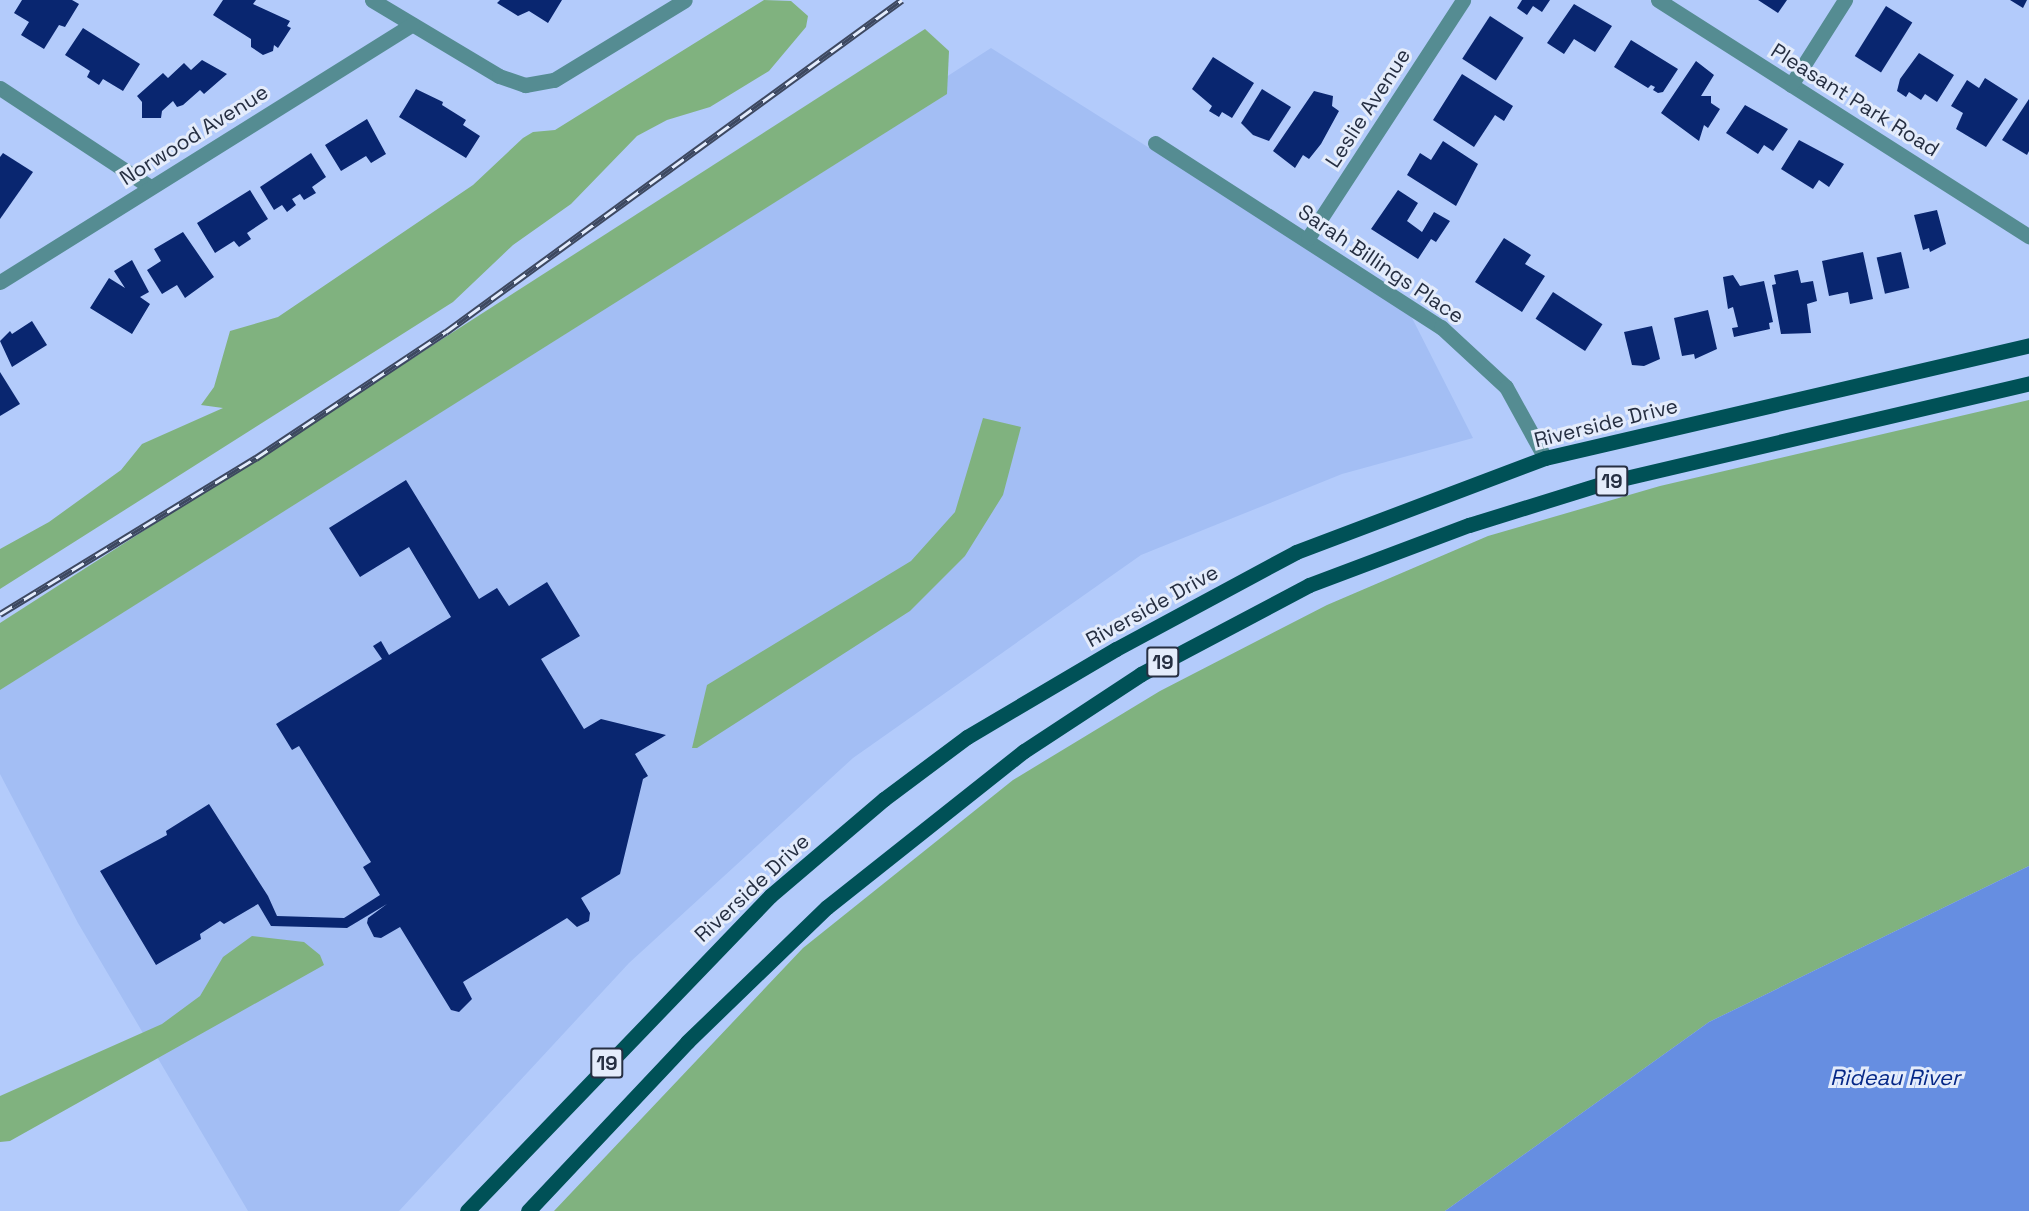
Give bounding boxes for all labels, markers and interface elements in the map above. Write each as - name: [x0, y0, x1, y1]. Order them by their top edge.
- street label: Pleasant Park Road: [1766, 38, 1944, 162]
- street label: Leslie Avenue: [1320, 44, 1416, 172]
- street label: Norwood Avenue: [115, 79, 273, 191]
- street label: Sarah Billings Place: [1293, 199, 1469, 329]
- street label: Riverside Drive: [1531, 393, 1681, 453]
- road number: 19: [1594, 464, 1630, 498]
- street label: Riverside Drive: [1081, 559, 1223, 653]
- road number: 19: [1145, 645, 1181, 679]
- street label: Riverside Drive: [690, 829, 814, 947]
- road number: 19: [589, 1046, 625, 1080]
- water label: Rideau River: [1830, 1065, 1960, 1091]

